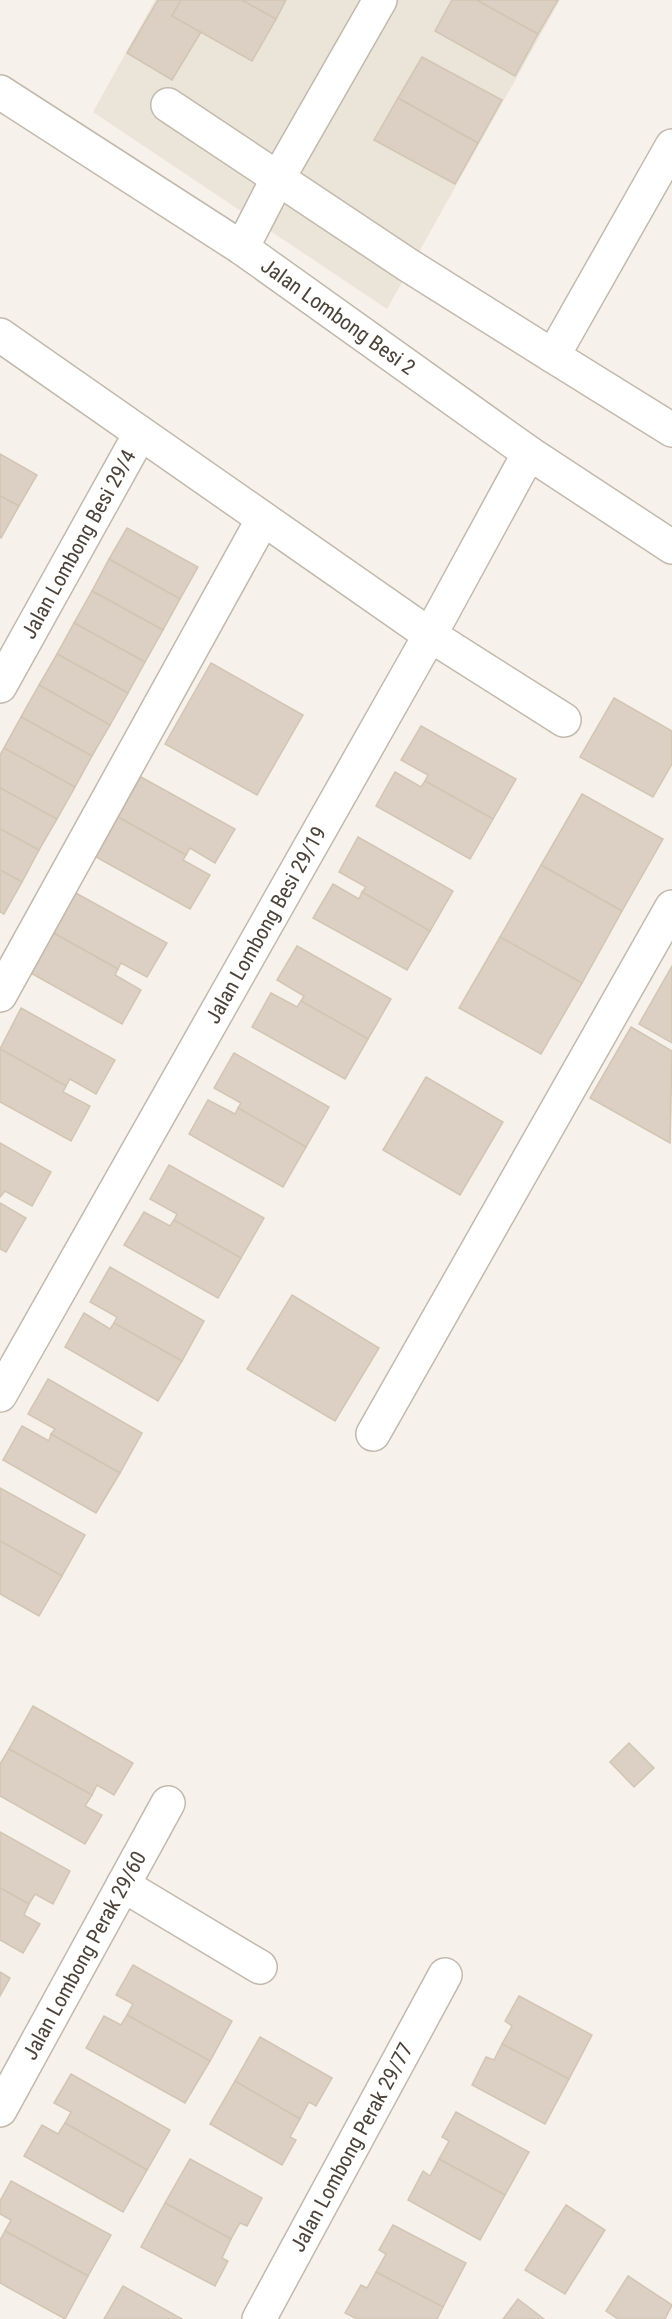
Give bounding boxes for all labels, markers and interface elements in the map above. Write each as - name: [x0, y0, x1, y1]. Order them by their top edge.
- street label: Jalan Lombong Besi 2: [256, 253, 420, 380]
- street label: Jalan Lombong Besi 29/4: [17, 446, 141, 643]
- street label: Jalan Lombong Besi 29/19: [201, 822, 331, 1028]
- street label: Jalan Lombong Perak 29/60: [18, 1847, 151, 2064]
- street label: Jalan Lombong Perak 29/77: [286, 2039, 418, 2256]

